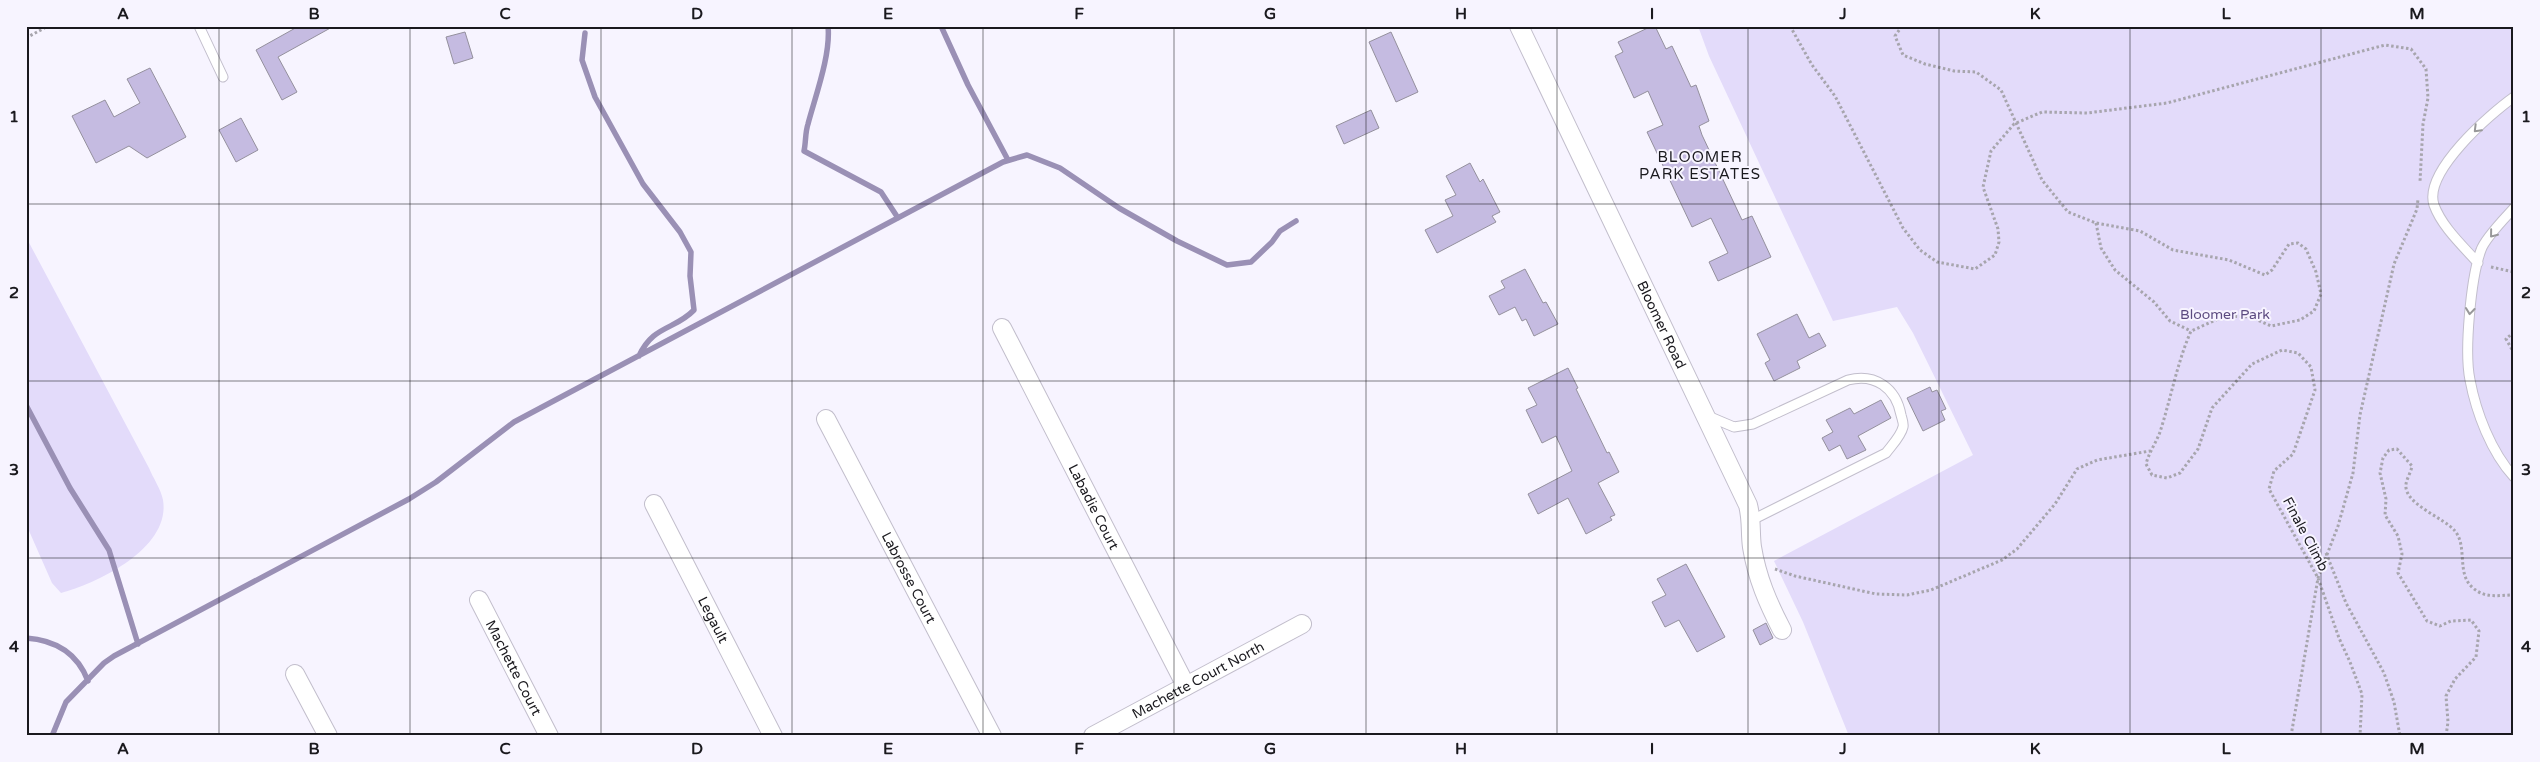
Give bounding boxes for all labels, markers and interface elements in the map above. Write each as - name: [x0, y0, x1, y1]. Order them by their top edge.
- text: A: [117, 4, 129, 24]
- text: B: [308, 4, 320, 24]
- text: C: [499, 4, 511, 24]
- text: D: [691, 4, 703, 24]
- text: E: [883, 4, 893, 24]
- text: F: [1074, 4, 1084, 24]
- text: G: [1264, 4, 1276, 24]
- text: H: [1455, 4, 1467, 24]
- text: I: [1650, 4, 1654, 24]
- text: J: [1838, 4, 1847, 24]
- text: K: [2030, 4, 2041, 24]
- text: L: [2221, 4, 2231, 24]
- text: M: [2409, 4, 2425, 24]
- text: 1: [9, 107, 19, 127]
- text: 1: [2521, 107, 2531, 127]
- one-way arrow: [2474, 123, 2483, 132]
- district label: BLOOMER PARK ESTATES: [1639, 148, 1761, 183]
- one-way arrow: [2490, 228, 2498, 237]
- street label: Bloomer Road: [1633, 278, 1690, 371]
- text: 2: [9, 283, 19, 303]
- text: 2: [2521, 283, 2531, 303]
- park label: Bloomer Park: [2180, 306, 2270, 323]
- one-way arrow: [2465, 307, 2476, 315]
- text: 3: [9, 460, 19, 480]
- text: 3: [2521, 460, 2531, 480]
- street label: Labadie Court: [1064, 461, 1123, 553]
- street label: Finale Climb: [2279, 494, 2332, 574]
- street label: Labrosse Court: [878, 529, 940, 627]
- street label: Legault: [694, 594, 732, 647]
- street label: Machette Court: [482, 617, 545, 719]
- text: 4: [9, 637, 19, 657]
- text: 4: [2521, 637, 2531, 657]
- street label: Machette Court North: [1129, 638, 1267, 723]
- text: A: [117, 739, 129, 759]
- text: B: [308, 739, 320, 759]
- text: C: [499, 739, 511, 759]
- text: D: [691, 739, 703, 759]
- text: E: [883, 739, 893, 759]
- text: F: [1074, 739, 1084, 759]
- text: G: [1264, 739, 1276, 759]
- text: H: [1455, 739, 1467, 759]
- text: I: [1650, 739, 1654, 759]
- text: J: [1838, 739, 1847, 759]
- text: K: [2030, 739, 2041, 759]
- text: L: [2221, 739, 2231, 759]
- text: M: [2409, 739, 2425, 759]

